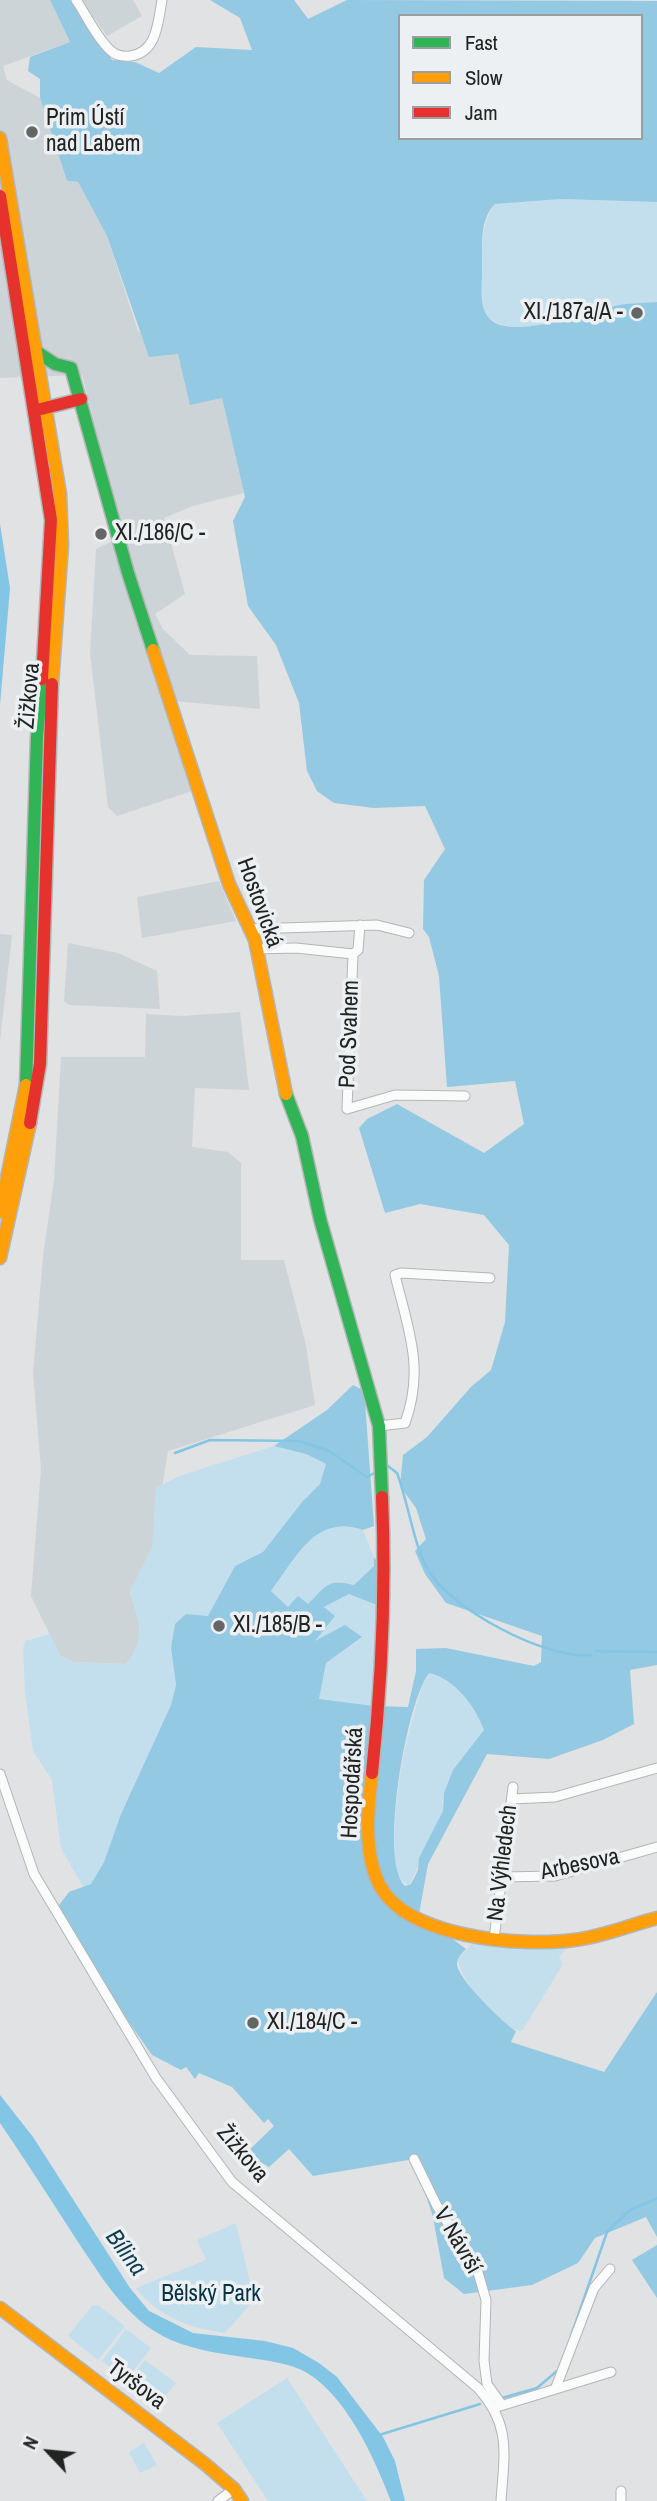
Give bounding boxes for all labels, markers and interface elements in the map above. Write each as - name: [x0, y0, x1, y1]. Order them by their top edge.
- legend: [398, 14, 643, 140]
- text: Fast: [465, 28, 498, 57]
- text: Slow: [465, 63, 502, 92]
- text: Jam: [465, 98, 498, 127]
- place label: Prim Ústí nad Labem: [46, 105, 140, 159]
- marker: Prim Ústí nad Labem: [24, 124, 40, 140]
- place label: XI./187a/A -: [523, 299, 623, 327]
- marker: XI./187a/A -: [629, 305, 645, 321]
- place label: XI./186/C -: [115, 520, 205, 548]
- marker: XI./186/C -: [93, 526, 109, 542]
- street label: Žižkova: [13, 662, 47, 730]
- street label: Hostovická: [230, 854, 288, 952]
- street label: Pod Svahem: [334, 980, 366, 1088]
- place label: XI./185/B -: [233, 1612, 322, 1640]
- marker: XI./185/B -: [211, 1618, 227, 1634]
- street label: Hospodářská: [336, 1727, 370, 1839]
- street label: Na Výhledech: [482, 1803, 524, 1923]
- street label: Arbesova: [538, 1843, 622, 1887]
- place label: XI./184/C -: [267, 2009, 357, 2037]
- marker: XI./184/C -: [245, 2015, 261, 2031]
- street label: Žižkova: [210, 2120, 274, 2188]
- street label: V Návrší: [427, 2203, 487, 2279]
- water label: Bílina: [99, 2224, 151, 2282]
- park label: Bělský Park: [161, 2281, 261, 2309]
- street label: Tyršova: [101, 2354, 171, 2416]
- north arrow: [14, 2417, 84, 2487]
- text: N: [16, 2432, 44, 2454]

